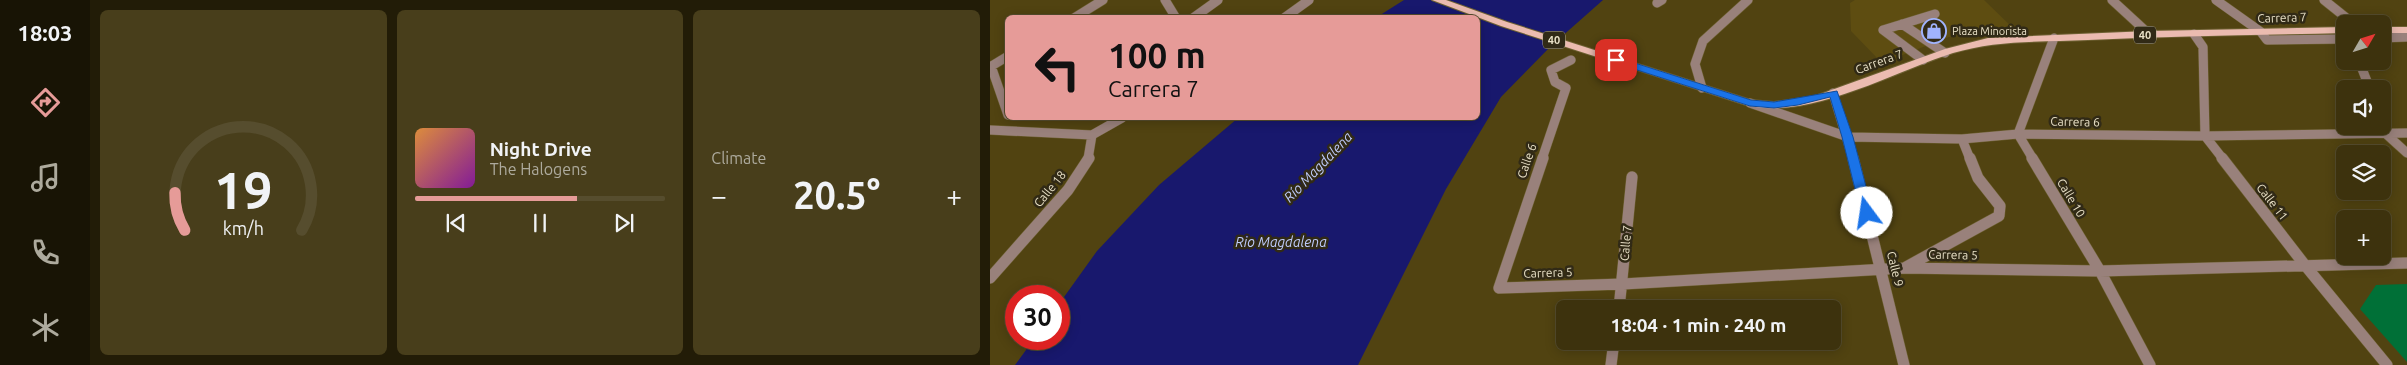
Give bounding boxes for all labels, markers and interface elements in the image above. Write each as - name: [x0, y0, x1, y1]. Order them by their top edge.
- street label: Carrera 7: [2257, 10, 2307, 25]
- north arrow: [2336, 15, 2391, 70]
- map controls: [2336, 15, 2391, 265]
- shop icon: Plaza Minorista: [1921, 18, 1947, 44]
- text: 18:03: [17, 20, 73, 45]
- place label: Plaza Minorista: [1952, 25, 2027, 37]
- road number: 40: [2134, 26, 2156, 44]
- road number: 40: [1543, 32, 1565, 48]
- icon: left: [1025, 35, 1090, 100]
- text: 100 m: [1108, 35, 1206, 75]
- pin: [1595, 39, 1637, 81]
- icon: arrive: [1602, 46, 1630, 74]
- street label: Carrera 7: [1853, 47, 1904, 76]
- text: Carrera 7: [1108, 76, 1199, 101]
- button: sound: [2336, 80, 2391, 135]
- icon: directions: [28, 85, 63, 120]
- street label: Carrera 6: [2050, 115, 2100, 128]
- water label: Río Magdalena: [1280, 128, 1356, 205]
- text: Night Drive: [490, 138, 592, 160]
- street label: Calle 6: [1515, 142, 1539, 180]
- button: layers: [2336, 145, 2391, 200]
- text: Climate: [711, 149, 766, 167]
- icon: music: [28, 160, 63, 195]
- text: The Halogens: [490, 160, 587, 178]
- text: 19: [214, 161, 273, 219]
- street label: Calle 18: [1031, 168, 1068, 209]
- text: 20.5°: [793, 174, 880, 216]
- street label: Calle 10: [2055, 176, 2088, 220]
- text: −: [711, 180, 727, 211]
- text: +: [946, 180, 962, 211]
- street label: Calle 11: [2254, 181, 2291, 223]
- position arrow: [1840, 186, 1892, 238]
- icon: previous: [442, 209, 470, 237]
- icon: pause: [526, 209, 554, 237]
- icon: next: [610, 209, 638, 237]
- button: +: [2336, 210, 2391, 265]
- text: km/h: [223, 218, 264, 238]
- street label: Calle 7: [1617, 224, 1634, 261]
- water label: Rio Magdalena: [1235, 234, 1327, 250]
- icon: phone: [28, 235, 63, 270]
- street label: Carrera 5: [1928, 248, 1978, 261]
- street label: Calle 9: [1885, 250, 1906, 288]
- street label: Carrera 5: [1523, 265, 1573, 280]
- speed limit sign: 30: [1005, 285, 1070, 350]
- icon: climate: [28, 310, 63, 345]
- text: 18:04 · 1 min · 240 m: [1611, 314, 1786, 336]

